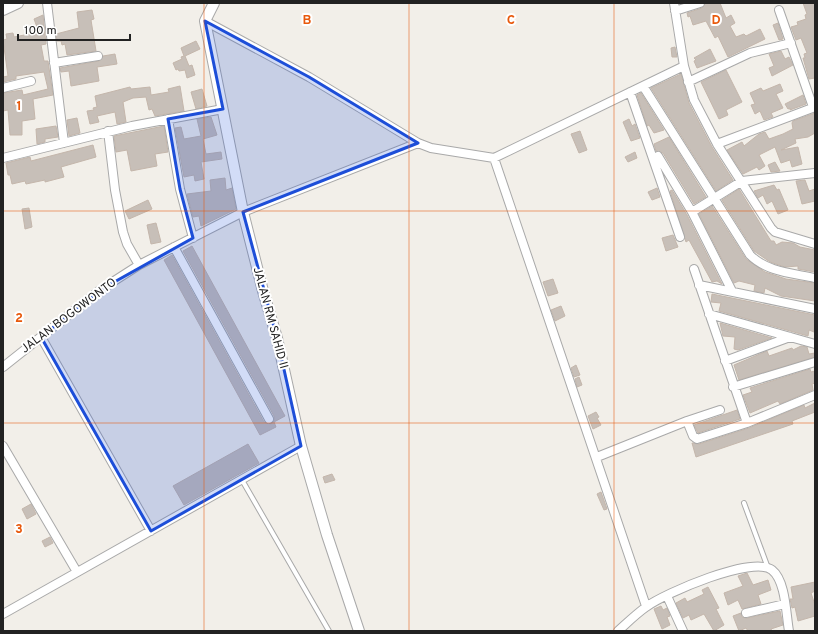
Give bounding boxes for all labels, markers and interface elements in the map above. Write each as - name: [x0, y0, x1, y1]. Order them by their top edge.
- text: B: [303, 13, 312, 29]
- text: C: [507, 13, 515, 29]
- text: D: [711, 13, 721, 29]
- scale bar: [18, 16, 130, 42]
- text: 100 m: [24, 23, 57, 39]
- text: 1: [16, 99, 22, 115]
- street label: JALAN RM SAHID II: [249, 265, 291, 371]
- street label: JALAN BOGOWONTO: [18, 275, 120, 357]
- text: 2: [15, 311, 23, 327]
- text: 3: [15, 522, 23, 538]

